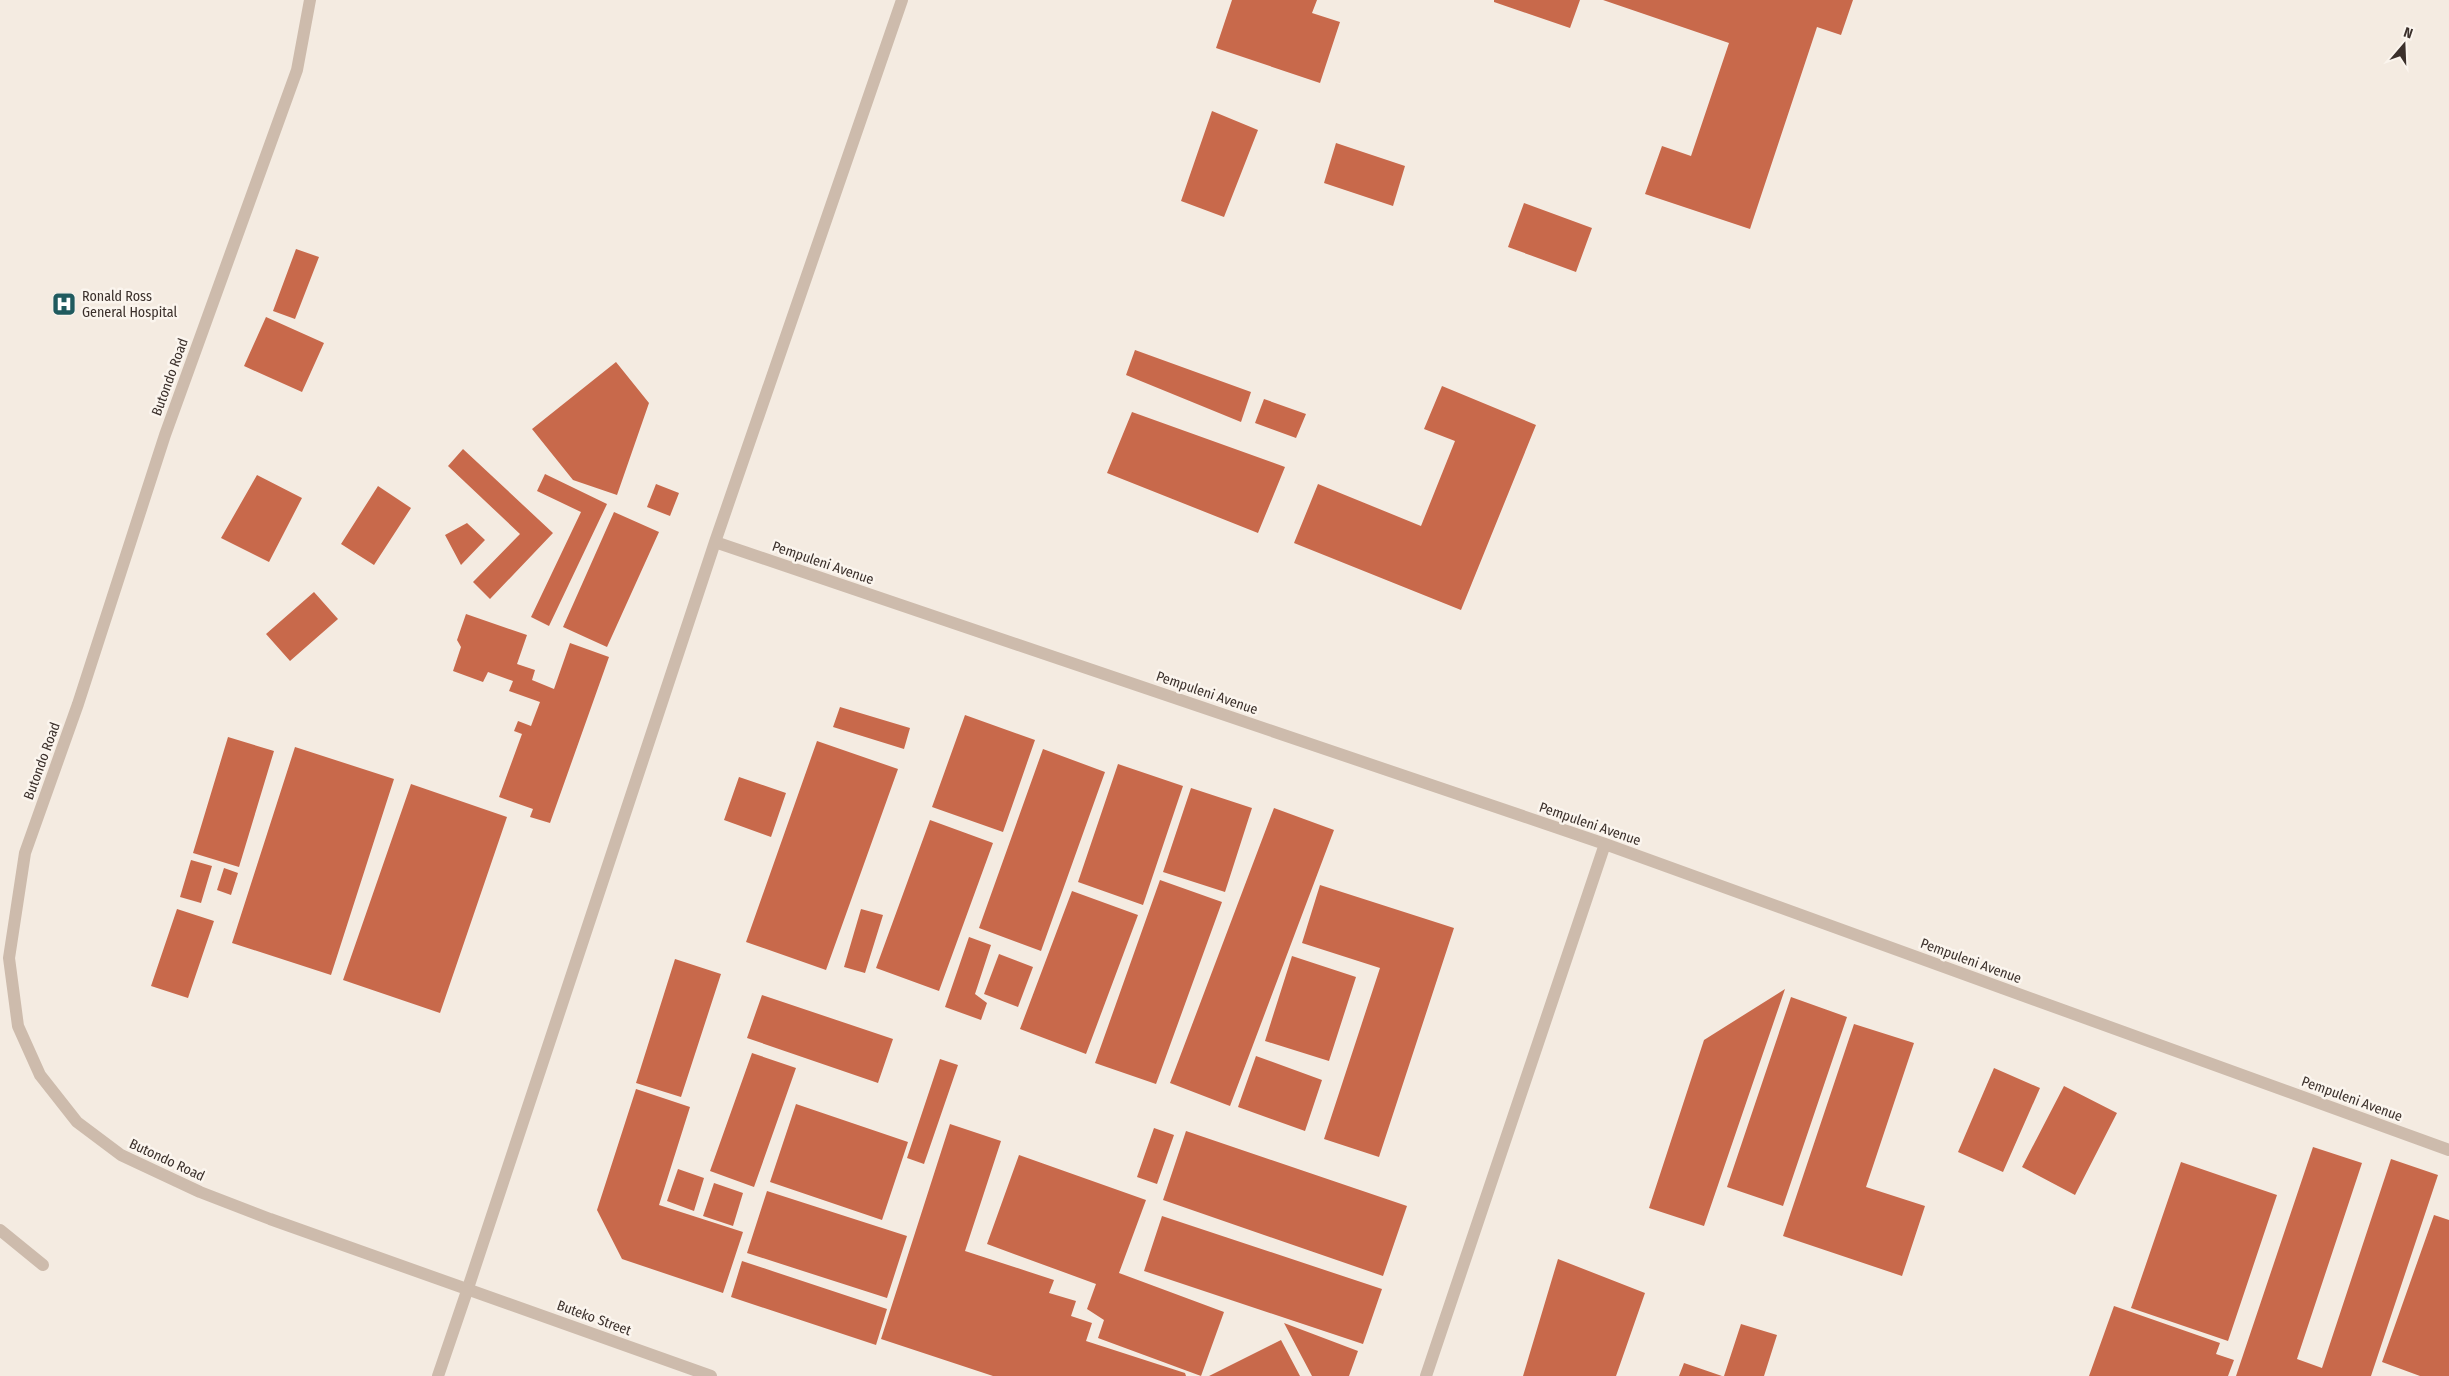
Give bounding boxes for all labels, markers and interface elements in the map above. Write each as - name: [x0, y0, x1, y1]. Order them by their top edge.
- north arrow: [2379, 20, 2429, 70]
- text: N: [2401, 24, 2415, 43]
- place label: Ronald Ross General Hospital: [82, 288, 177, 321]
- hospital icon: Ronald Ross General Hospital: [51, 291, 77, 317]
- street label: Butondo Road: [148, 336, 192, 418]
- street label: Pempuleni Avenue: [770, 538, 876, 588]
- street label: Pempuleni Avenue: [1154, 668, 1260, 718]
- street label: Butondo Road: [20, 720, 64, 802]
- street label: Pempuleni Avenue: [1537, 799, 1643, 849]
- street label: Pempuleni Avenue: [1918, 935, 2024, 987]
- street label: Pempuleni Avenue: [2299, 1073, 2405, 1125]
- street label: Butondo Road: [127, 1135, 207, 1185]
- street label: Buteko Street: [555, 1297, 634, 1339]

